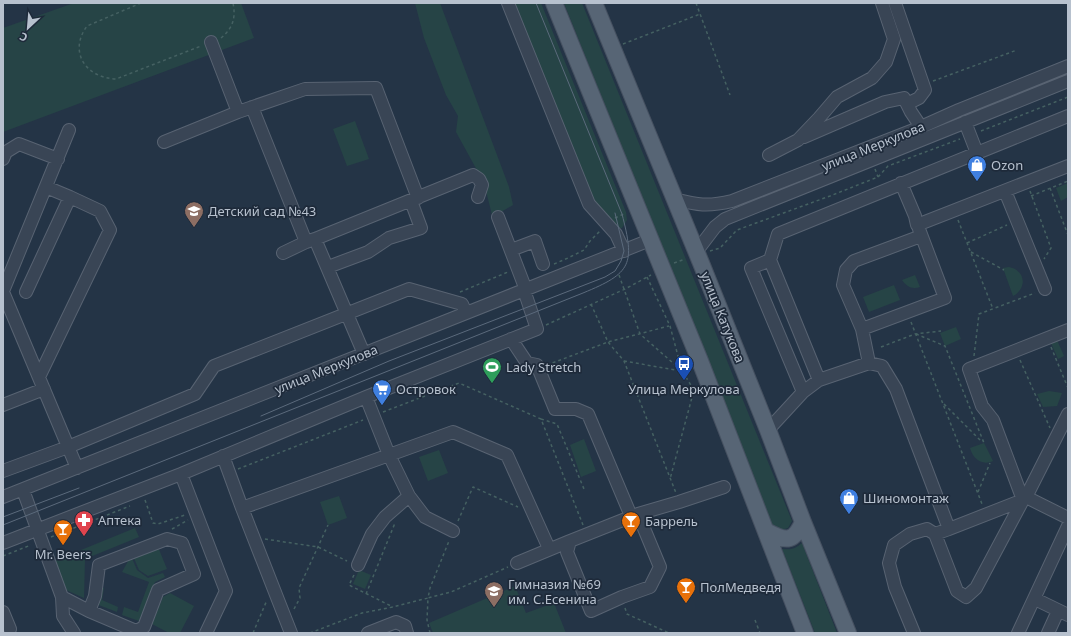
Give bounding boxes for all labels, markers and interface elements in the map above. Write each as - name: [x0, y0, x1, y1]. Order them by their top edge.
- north arrow: [8, 8, 48, 48]
- text: С: [17, 29, 30, 46]
- street label: улица Меркулова: [819, 117, 927, 175]
- shop icon: Ozon: [966, 154, 988, 182]
- place label: Ozon: [991, 156, 1023, 174]
- school or university icon: Детский сад №43: [183, 200, 205, 228]
- place label: Детский сад №43: [208, 202, 316, 220]
- street label: улица Катукова: [697, 269, 749, 365]
- street label: улица Меркулова: [272, 340, 380, 398]
- bus stop icon: Улица Меркулова: [673, 353, 695, 381]
- sports icon: Lady Stretch: [481, 356, 503, 384]
- place label: Lady Stretch: [506, 358, 581, 376]
- supermarket icon: Островок: [371, 378, 393, 406]
- place label: Островок: [396, 380, 456, 398]
- place label: Улица Меркулова: [628, 380, 740, 398]
- shop icon: Шиномонтаж: [838, 487, 860, 515]
- place label: Шиномонтаж: [863, 489, 949, 507]
- pharmacy icon: Аптека: [73, 509, 95, 537]
- bar icon: Баррель: [620, 510, 642, 538]
- place label: Аптека: [98, 511, 141, 529]
- place label: Баррель: [645, 512, 698, 530]
- bar icon: Mr. Beers: [52, 518, 74, 546]
- place label: Mr. Beers: [35, 545, 91, 563]
- place label: Гимназия №69 им. С.Есенина: [508, 575, 601, 608]
- bar icon: ПолМедведя: [675, 576, 697, 604]
- place label: ПолМедведя: [700, 578, 781, 596]
- school or university icon: Гимназия №69 им. С.Есенина: [483, 580, 505, 608]

